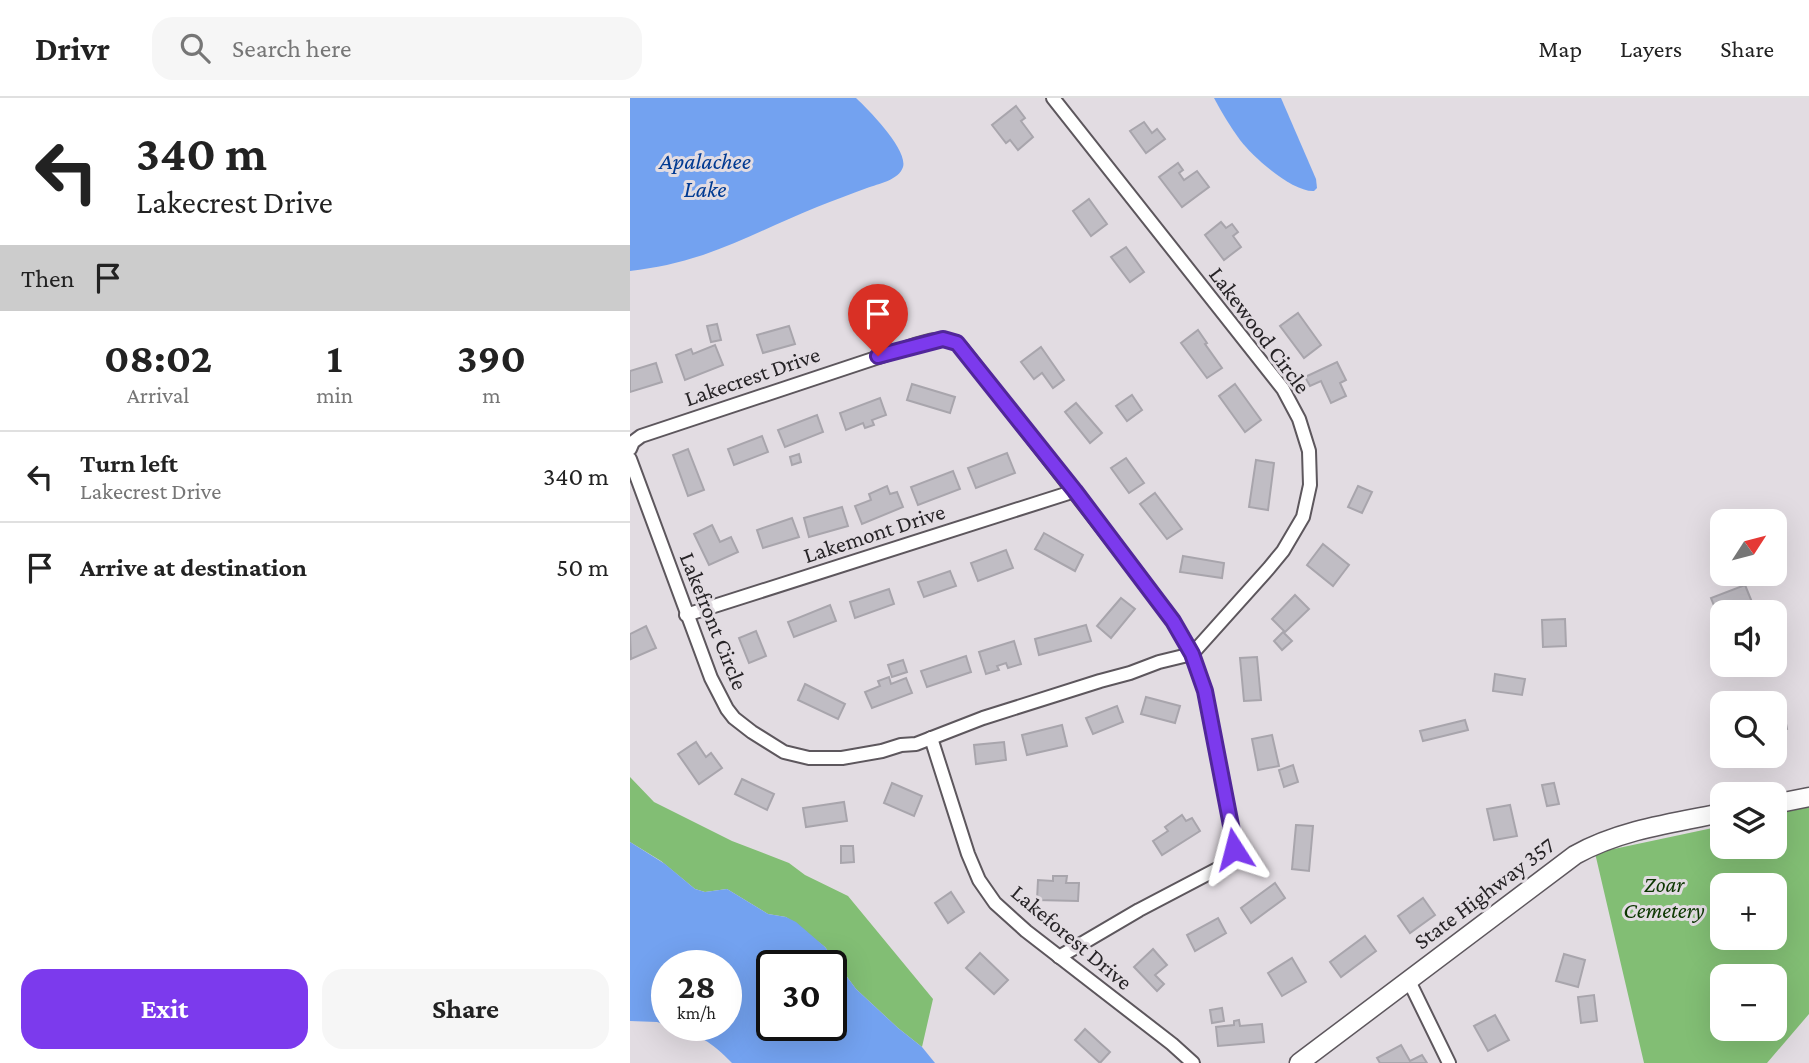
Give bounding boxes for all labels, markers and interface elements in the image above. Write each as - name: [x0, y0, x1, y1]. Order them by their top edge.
- search box: [152, 17, 642, 80]
- icon: search: [176, 29, 214, 67]
- text: Drivr: [35, 30, 110, 67]
- text: Search here: [232, 34, 351, 63]
- text: Map: [1538, 35, 1582, 62]
- text: Layers: [1620, 35, 1682, 62]
- text: Share: [1720, 35, 1774, 62]
- icon: left: [21, 126, 112, 217]
- text: 340 m: [136, 126, 267, 181]
- water label: Apalachee Lake: [658, 147, 751, 202]
- text: Lakecrest Drive: [136, 184, 333, 220]
- icon: arrive: [89, 259, 127, 297]
- street label: Lakewood Circle: [1204, 262, 1316, 398]
- text: Then: [21, 264, 75, 293]
- pin: [848, 284, 908, 356]
- icon: arrive: [859, 295, 897, 333]
- text: 08:02: [104, 334, 212, 381]
- text: 1: [327, 334, 342, 381]
- text: 390: [457, 334, 526, 381]
- street label: Lakecrest Drive: [681, 341, 823, 411]
- text: Arrival: [127, 382, 189, 408]
- text: min: [316, 382, 353, 408]
- text: m: [482, 382, 501, 408]
- text: Turn left: [80, 449, 178, 478]
- icon: left: [21, 458, 59, 496]
- text: 340 m: [543, 462, 609, 491]
- text: Lakecrest Drive: [80, 478, 221, 504]
- street label: Lakemont Drive: [800, 498, 948, 568]
- north arrow: [1710, 509, 1787, 586]
- map controls: [1710, 509, 1787, 1041]
- street label: Lakefront Circle: [675, 548, 753, 694]
- icon: arrive: [21, 549, 59, 587]
- text: Arrive at destination: [80, 553, 307, 582]
- text: 50 m: [556, 553, 609, 582]
- button: sound: [1710, 600, 1787, 677]
- button: search: [1710, 691, 1787, 768]
- button: layers: [1710, 782, 1787, 859]
- position arrow: [1197, 812, 1271, 886]
- street label: State Highway 357: [1409, 831, 1560, 954]
- park label: Zoar Cemetery: [1623, 871, 1705, 923]
- button: +: [1710, 873, 1787, 950]
- street label: Lakeforest Drive: [1006, 879, 1138, 995]
- speed limit sign: 30: [756, 950, 847, 1041]
- button: −: [1710, 964, 1787, 1041]
- text: 28: [677, 967, 716, 1006]
- button: Exit: [21, 969, 308, 1049]
- button: Share: [322, 969, 609, 1049]
- text: km/h: [677, 1003, 716, 1023]

